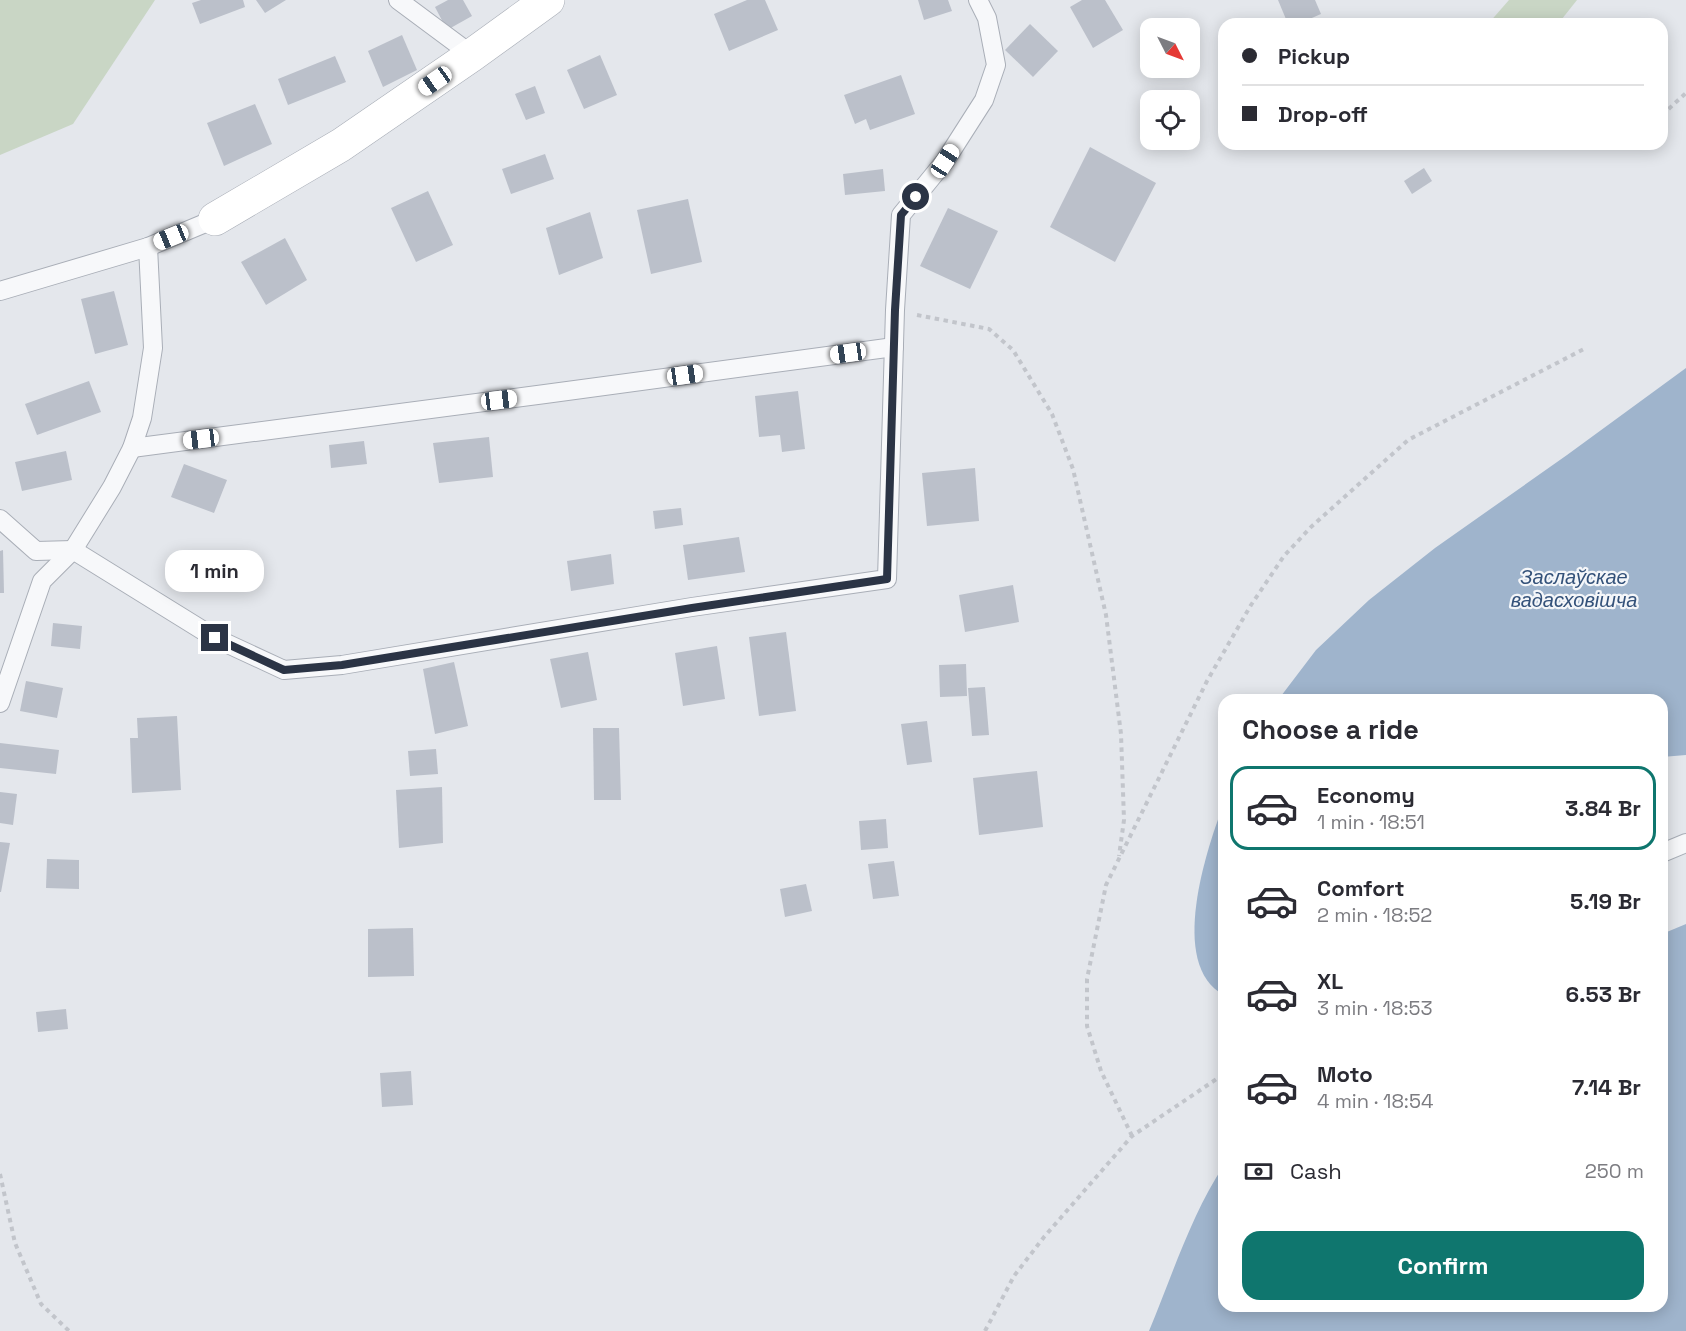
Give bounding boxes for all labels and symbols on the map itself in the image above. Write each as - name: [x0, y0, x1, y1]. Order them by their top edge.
- north arrow: [1140, 18, 1200, 78]
- car: [415, 63, 455, 99]
- car: [928, 141, 962, 181]
- route start: [902, 183, 929, 210]
- car: [151, 222, 191, 252]
- car: [829, 342, 867, 364]
- car: [666, 364, 704, 386]
- car: [480, 389, 518, 411]
- car: [182, 428, 220, 450]
- callout: 1 min: [166, 551, 264, 593]
- water label: Заслаўскае вадасховішча: [1511, 564, 1637, 613]
- route end: [201, 624, 228, 651]

